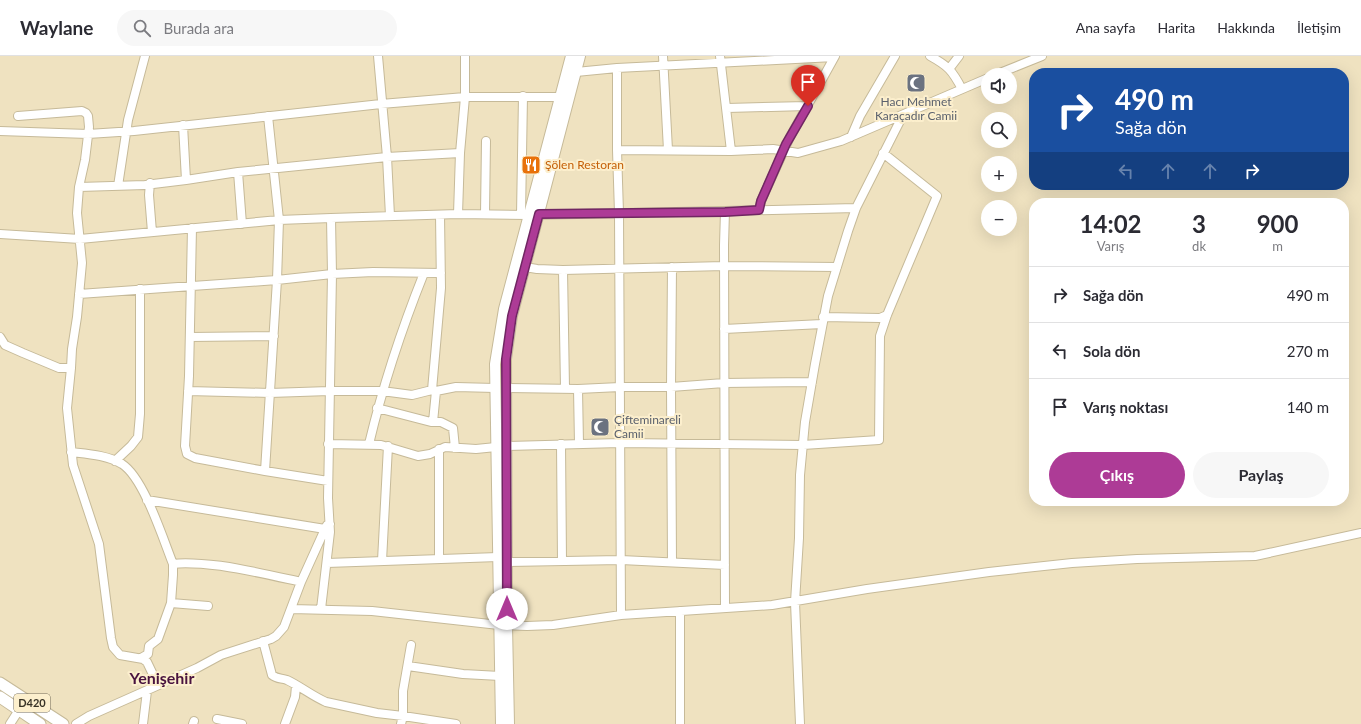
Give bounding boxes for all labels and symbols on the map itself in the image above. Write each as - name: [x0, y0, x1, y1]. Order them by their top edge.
- pin: [791, 65, 825, 106]
- mosque icon: Hacı Mehmet Karaçadır Camii: [905, 72, 927, 94]
- place label: Hacı Mehmet Karaçadır Camii: [875, 94, 957, 123]
- restaurant icon: Şölen Restoran: [520, 154, 542, 176]
- place label: Şölen Restoran: [545, 157, 624, 172]
- place label: Çifteminareli Camii: [614, 412, 681, 441]
- mosque icon: Çifteminareli Camii: [589, 416, 611, 438]
- position arrow: [486, 588, 528, 630]
- district label: Yenişehir: [129, 668, 194, 687]
- road number: D420: [14, 694, 50, 712]

